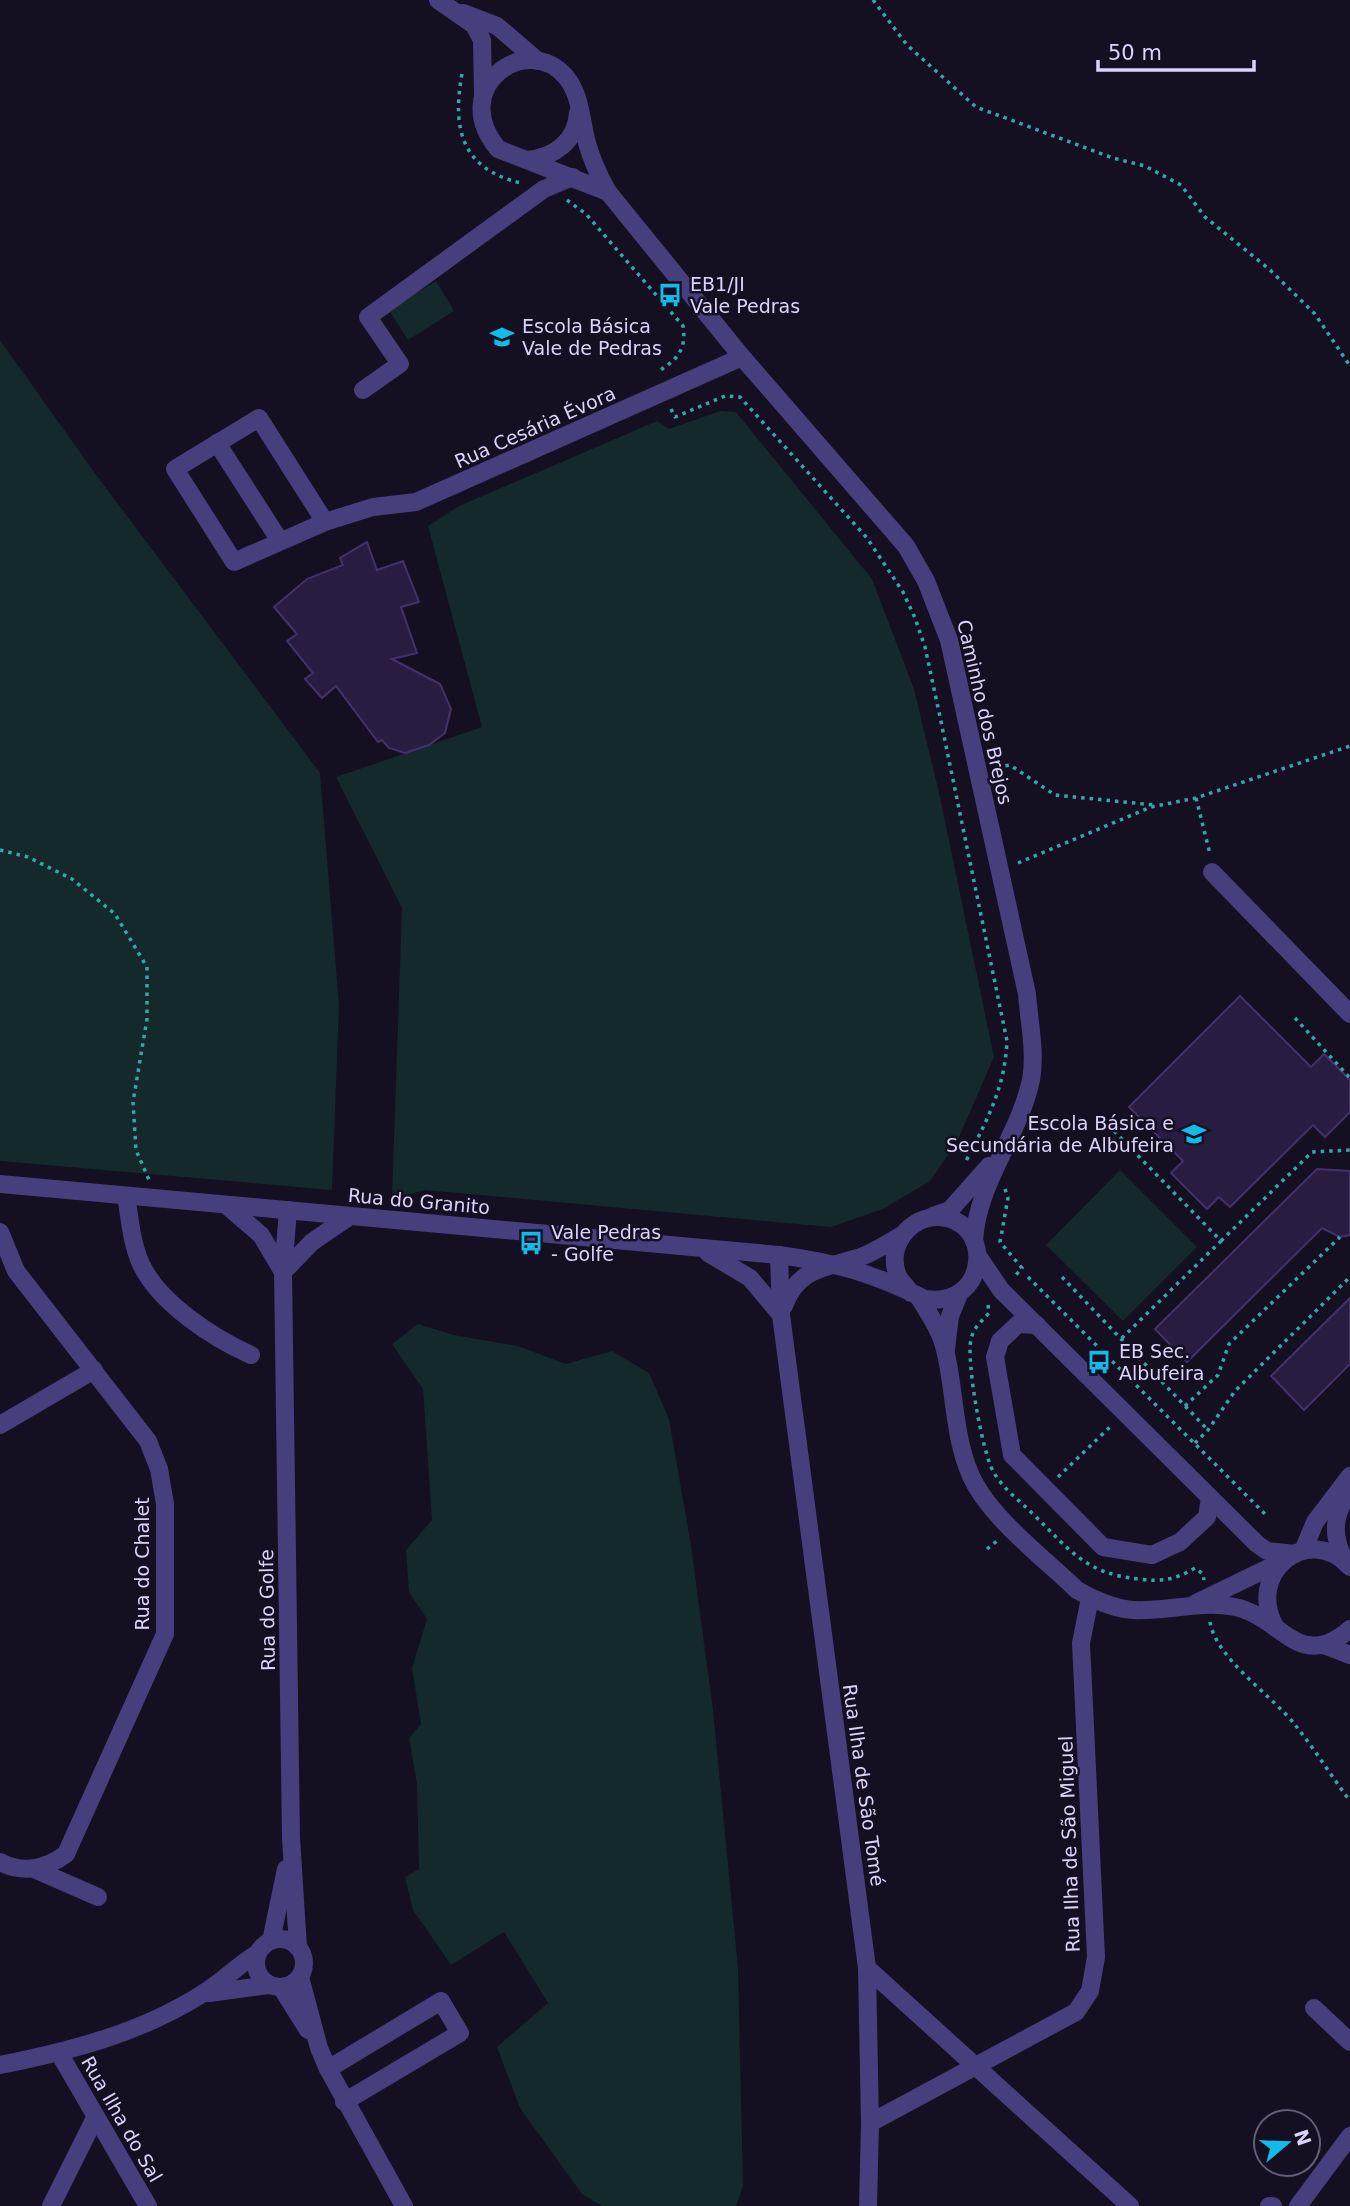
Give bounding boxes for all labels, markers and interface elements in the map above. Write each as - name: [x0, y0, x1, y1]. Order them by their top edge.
- scale bar: [1098, 28, 1254, 72]
- text: 50 m: [1108, 41, 1162, 65]
- place label: EB1/JI Vale Pedras: [690, 273, 800, 317]
- bus stop icon: EB1/JI Vale Pedras: [656, 281, 684, 309]
- place label: Escola Básica Vale de Pedras: [522, 315, 662, 359]
- school or university icon: Escola Básica Vale de Pedras: [488, 323, 516, 351]
- street label: Rua Cesária Évora: [451, 382, 619, 472]
- street label: Caminho dos Brejos: [953, 617, 1017, 807]
- place label: Escola Básica e Secundária de Albufeira: [946, 1112, 1174, 1156]
- school or university icon: Escola Básica e Secundária de Albufeira: [1180, 1120, 1208, 1148]
- street label: Rua do Granito: [347, 1184, 491, 1218]
- place label: Vale Pedras - Golfe: [551, 1221, 661, 1265]
- bus stop icon: Vale Pedras - Golfe: [517, 1229, 545, 1257]
- place label: EB Sec. Albufeira: [1119, 1340, 1205, 1384]
- bus stop icon: EB Sec. Albufeira: [1085, 1348, 1113, 1376]
- street label: Rua do Chalet: [131, 1497, 153, 1631]
- street label: Rua do Golfe: [255, 1549, 279, 1671]
- street label: Rua Ilha de São Tomé: [839, 1682, 889, 1888]
- street label: Rua Ilha de São Miguel: [1054, 1735, 1084, 1953]
- street label: Rua Ilha do Sal: [77, 2052, 167, 2186]
- north arrow: [1252, 2108, 1322, 2178]
- text: N: [1290, 2126, 1316, 2149]

